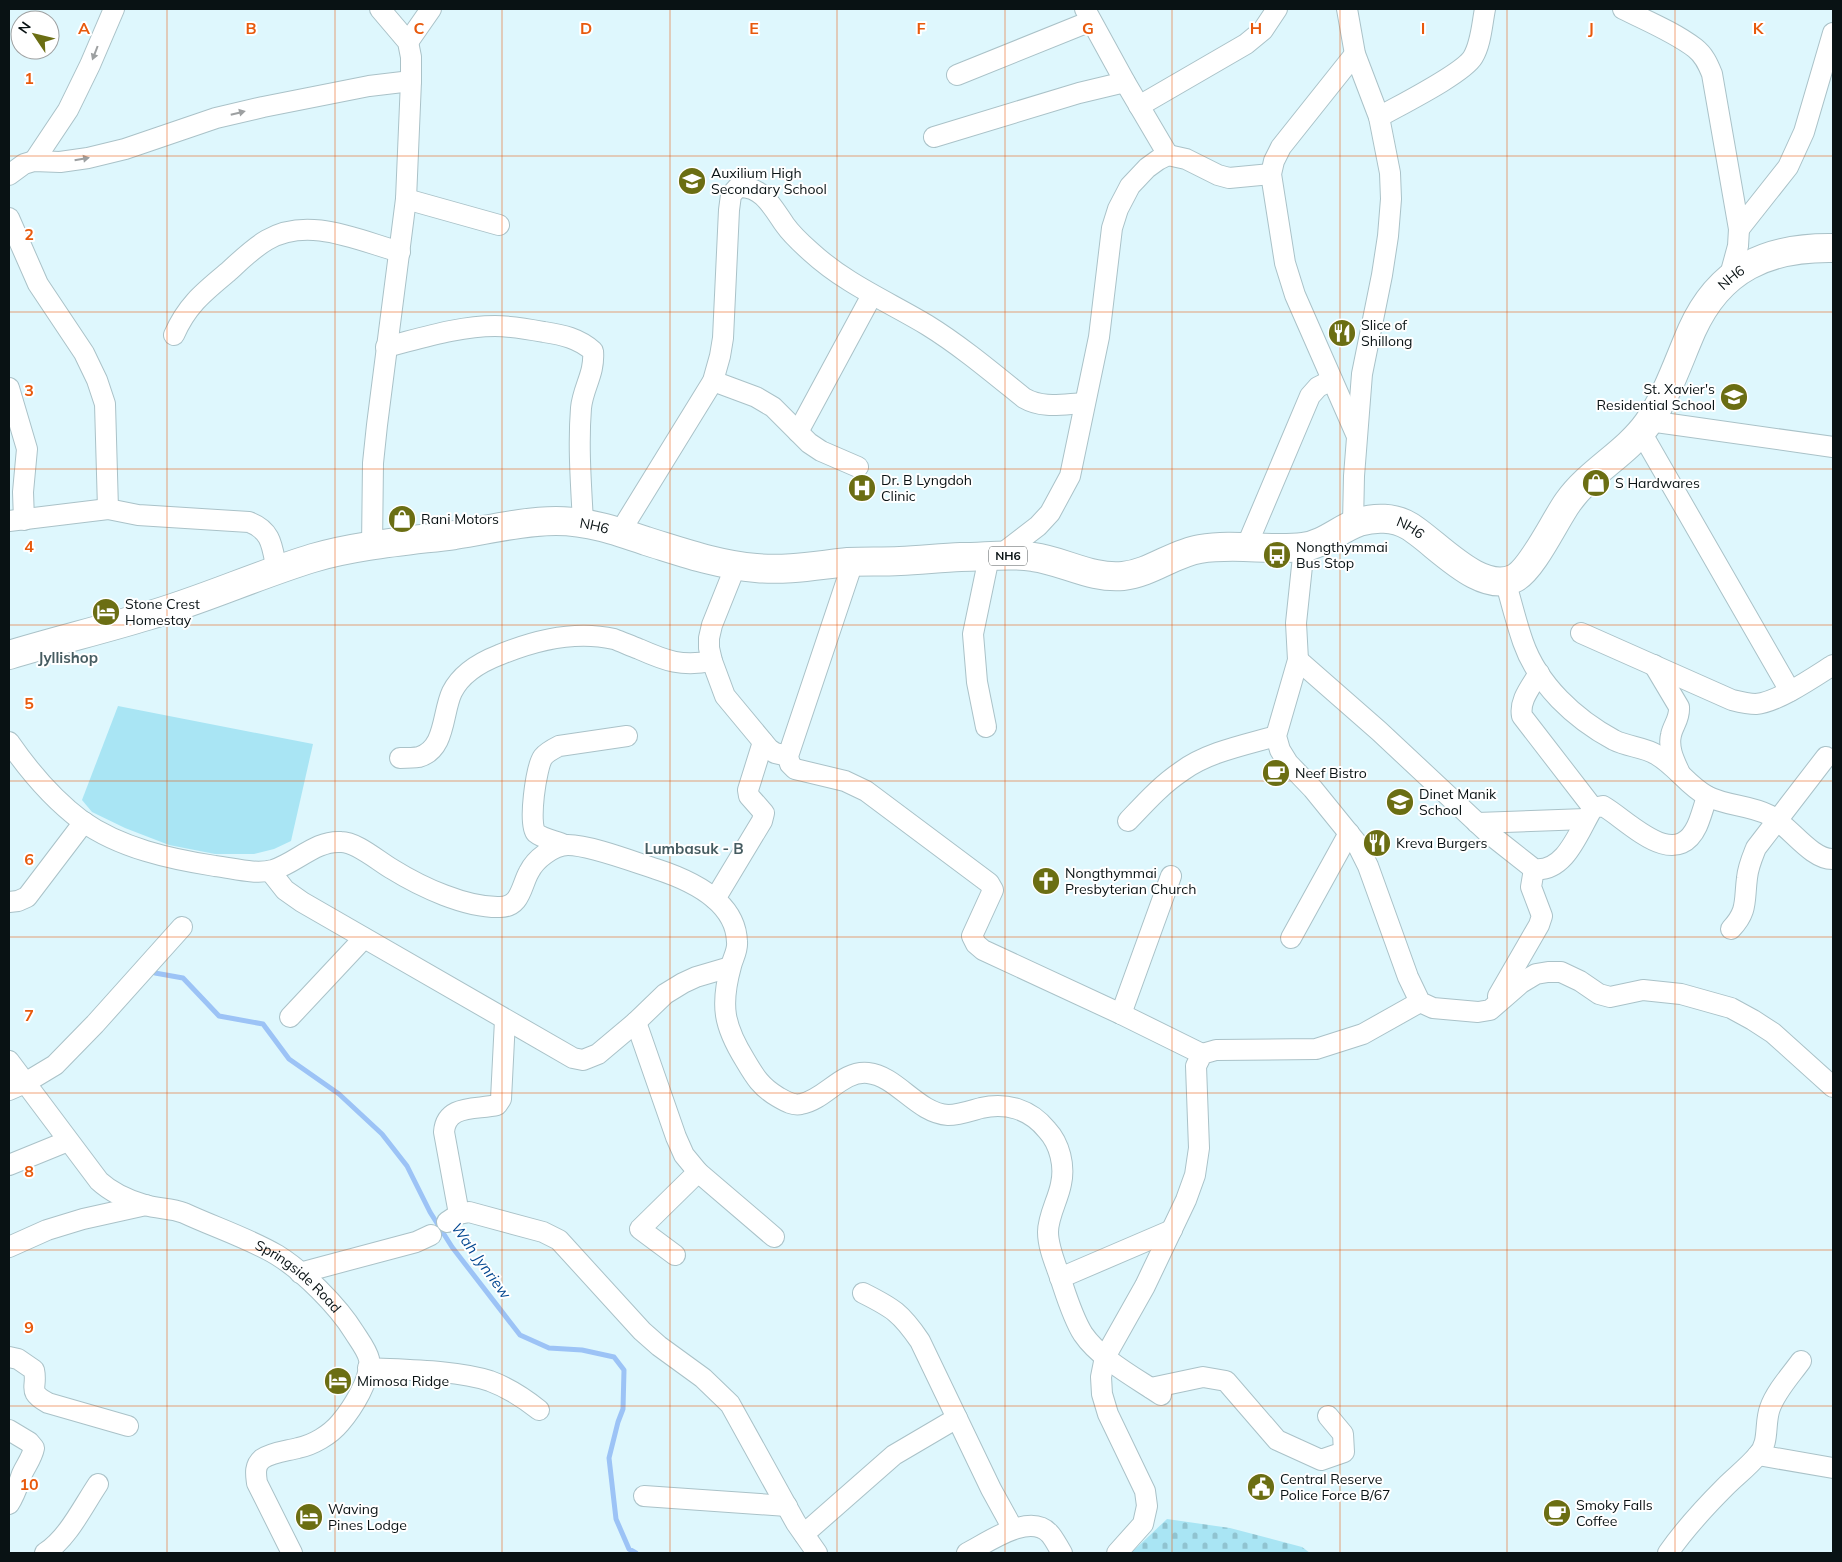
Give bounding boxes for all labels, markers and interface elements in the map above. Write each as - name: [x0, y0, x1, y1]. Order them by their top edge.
- north arrow: [10, 10, 60, 60]
- text: N: [14, 18, 35, 37]
- text: A: [78, 18, 90, 38]
- text: B: [245, 18, 257, 38]
- text: C: [414, 18, 425, 38]
- text: D: [580, 18, 592, 38]
- text: E: [749, 18, 759, 38]
- text: F: [916, 18, 926, 38]
- text: G: [1082, 18, 1094, 38]
- text: H: [1250, 18, 1262, 38]
- text: I: [1421, 18, 1425, 38]
- text: J: [1588, 18, 1594, 38]
- text: K: [1753, 18, 1765, 38]
- one-way arrow: [91, 46, 98, 61]
- text: 1: [24, 68, 34, 88]
- one-way arrow: [230, 109, 245, 117]
- one-way arrow: [74, 154, 90, 162]
- place label: Auxilium High Secondary School: [711, 164, 827, 198]
- school or university icon: Auxilium High Secondary School: [677, 166, 707, 196]
- text: 2: [24, 224, 34, 244]
- street label: NH6: [1714, 261, 1748, 294]
- place label: Slice of Shillong: [1361, 316, 1413, 350]
- restaurant icon: Slice of Shillong: [1327, 318, 1357, 348]
- text: 3: [24, 380, 34, 400]
- place label: St. Xavier's Residential School: [1597, 380, 1715, 414]
- school or university icon: St. Xavier's Residential School: [1719, 382, 1749, 412]
- shop icon: S Hardwares: [1581, 468, 1611, 498]
- place label: Dr. B Lyngdoh Clinic: [881, 471, 972, 505]
- hospital icon: Dr. B Lyngdoh Clinic: [847, 473, 877, 503]
- place label: S Hardwares: [1615, 474, 1700, 492]
- shop icon: Rani Motors: [387, 504, 417, 534]
- place label: Rani Motors: [421, 510, 499, 528]
- street label: NH6: [1394, 512, 1428, 543]
- street label: NH6: [578, 514, 611, 538]
- text: 4: [24, 536, 34, 556]
- place label: Nongthymmai Bus Stop: [1296, 538, 1388, 572]
- bus stop icon: Nongthymmai Bus Stop: [1262, 540, 1292, 570]
- road number: NH6: [989, 546, 1027, 566]
- place label: Stone Crest Homestay: [125, 595, 200, 629]
- hotel icon: Stone Crest Homestay: [91, 597, 121, 627]
- district label: Jyllishop: [38, 648, 98, 667]
- text: 5: [24, 693, 34, 713]
- cafe icon: Neef Bistro: [1261, 758, 1291, 788]
- place label: Neef Bistro: [1295, 764, 1367, 782]
- place label: Dinet Manik School: [1419, 785, 1497, 819]
- school or university icon: Dinet Manik School: [1385, 787, 1415, 817]
- restaurant icon: Kreva Burgers: [1362, 828, 1392, 858]
- place label: Kreva Burgers: [1396, 834, 1487, 852]
- district label: Lumbasuk - B: [644, 839, 744, 858]
- text: 6: [24, 849, 34, 869]
- place label: Nongthymmai Presbyterian Church: [1065, 864, 1196, 898]
- church icon: Nongthymmai Presbyterian Church: [1031, 866, 1061, 896]
- text: 7: [24, 1005, 34, 1025]
- text: 8: [24, 1161, 34, 1181]
- water label: Wah Jynriew: [447, 1219, 516, 1303]
- street label: Springside Road: [252, 1236, 345, 1316]
- text: 9: [24, 1317, 34, 1337]
- hotel icon: Mimosa Ridge: [323, 1366, 353, 1396]
- place label: Mimosa Ridge: [357, 1372, 449, 1390]
- place label: Central Reserve Police Force B/67: [1280, 1470, 1391, 1504]
- public building icon: Central Reserve Police Force B/67: [1246, 1472, 1276, 1502]
- text: 10: [19, 1474, 39, 1494]
- place label: Smoky Falls Coffee: [1576, 1496, 1653, 1530]
- cafe icon: Smoky Falls Coffee: [1542, 1498, 1572, 1528]
- place label: Waving Pines Lodge: [328, 1500, 407, 1534]
- hotel icon: Waving Pines Lodge: [294, 1502, 324, 1532]

